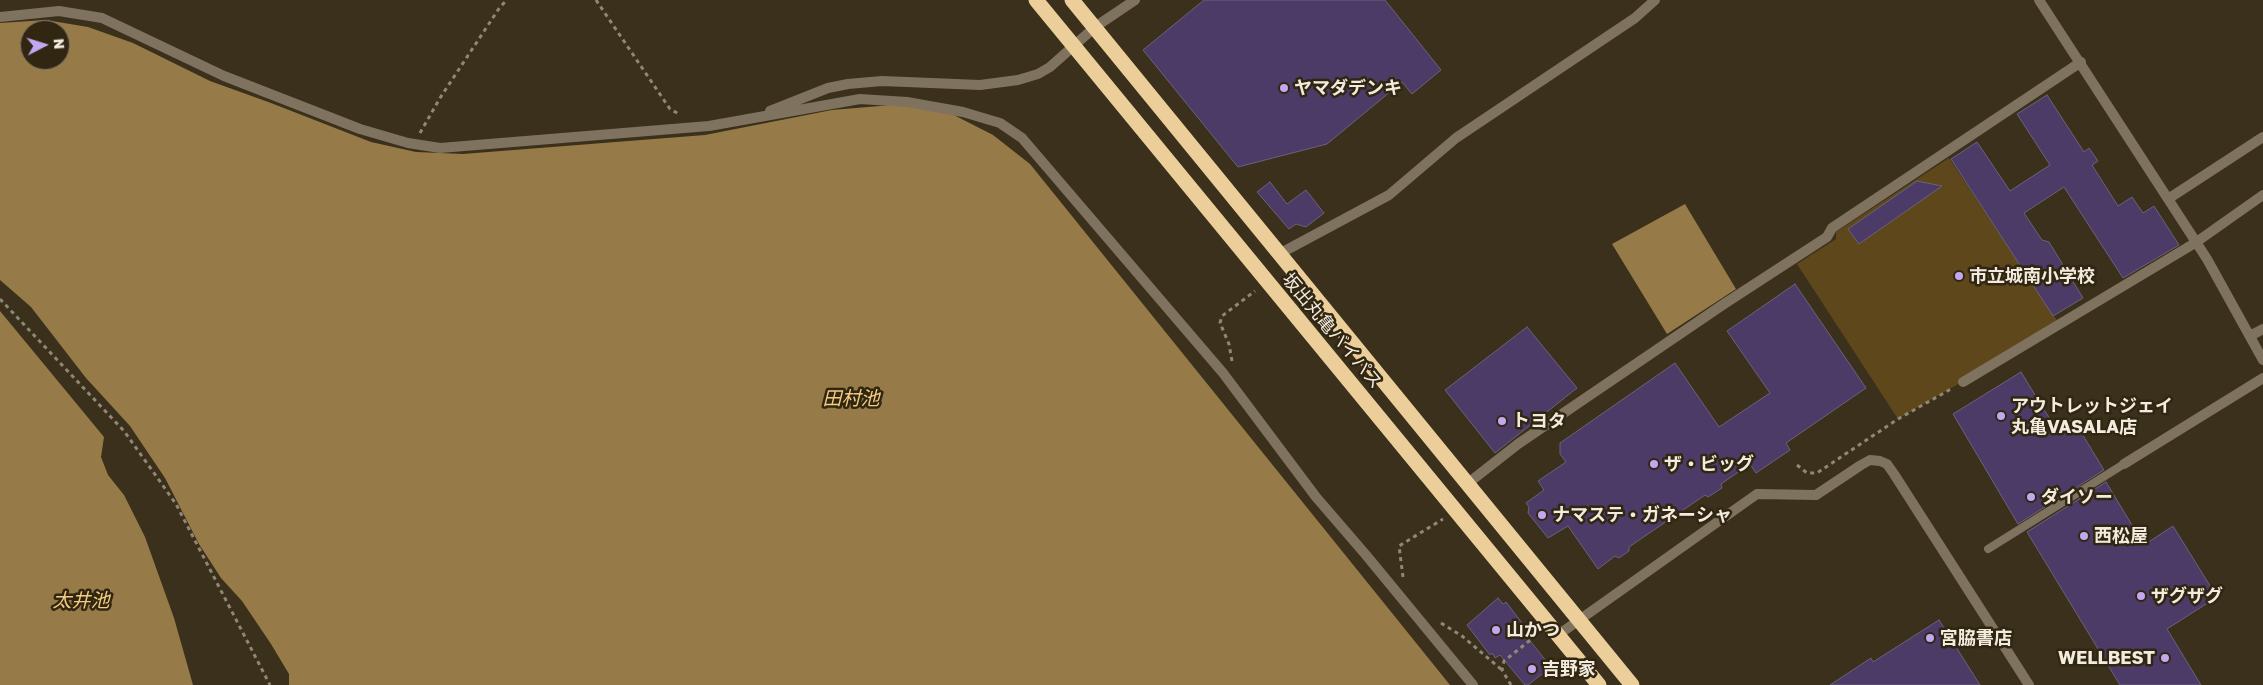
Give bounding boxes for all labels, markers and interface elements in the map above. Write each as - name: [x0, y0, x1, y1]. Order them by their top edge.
- north arrow: [20, 20, 70, 70]
- text: N: [51, 38, 68, 50]
- place label: ヤマダデンキ: [1294, 77, 1402, 99]
- marker: ヤマダデンキ: [1278, 82, 1290, 94]
- place label: 市立城南小学校: [1969, 265, 2095, 287]
- street label: 坂出丸亀バイパス: [1277, 269, 1387, 393]
- marker: 市立城南小学校: [1953, 270, 1965, 282]
- water label: 田村池: [823, 388, 879, 410]
- place label: アウトレットジェイ 丸亀VASALA店: [2011, 395, 2173, 438]
- place label: トヨタ: [1512, 410, 1566, 432]
- marker: アウトレットジェイ 丸亀VASALA店: [1995, 410, 2007, 422]
- marker: トヨタ: [1496, 415, 1508, 427]
- place label: ザ・ビッグ: [1664, 453, 1754, 475]
- marker: ザ・ビッグ: [1648, 458, 1660, 470]
- place label: ダイソー: [2041, 486, 2113, 508]
- marker: ダイソー: [2025, 491, 2037, 503]
- place label: ナマステ・ガネーシャ: [1552, 504, 1732, 526]
- marker: ナマステ・ガネーシャ: [1536, 509, 1548, 521]
- place label: 西松屋: [2094, 525, 2148, 547]
- marker: 西松屋: [2078, 530, 2090, 542]
- place label: ザグザグ: [2151, 585, 2223, 607]
- water label: 太井池: [53, 590, 109, 612]
- marker: ザグザグ: [2135, 590, 2147, 602]
- place label: 山かつ: [1506, 619, 1560, 641]
- marker: 山かつ: [1490, 624, 1502, 636]
- place label: 宮脇書店: [1940, 627, 2012, 649]
- marker: 宮脇書店: [1924, 632, 1936, 644]
- place label: WELLBEST: [2058, 647, 2155, 669]
- marker: WELLBEST: [2159, 652, 2171, 664]
- place label: 吉野家: [1542, 658, 1596, 680]
- marker: 吉野家: [1526, 663, 1538, 675]

